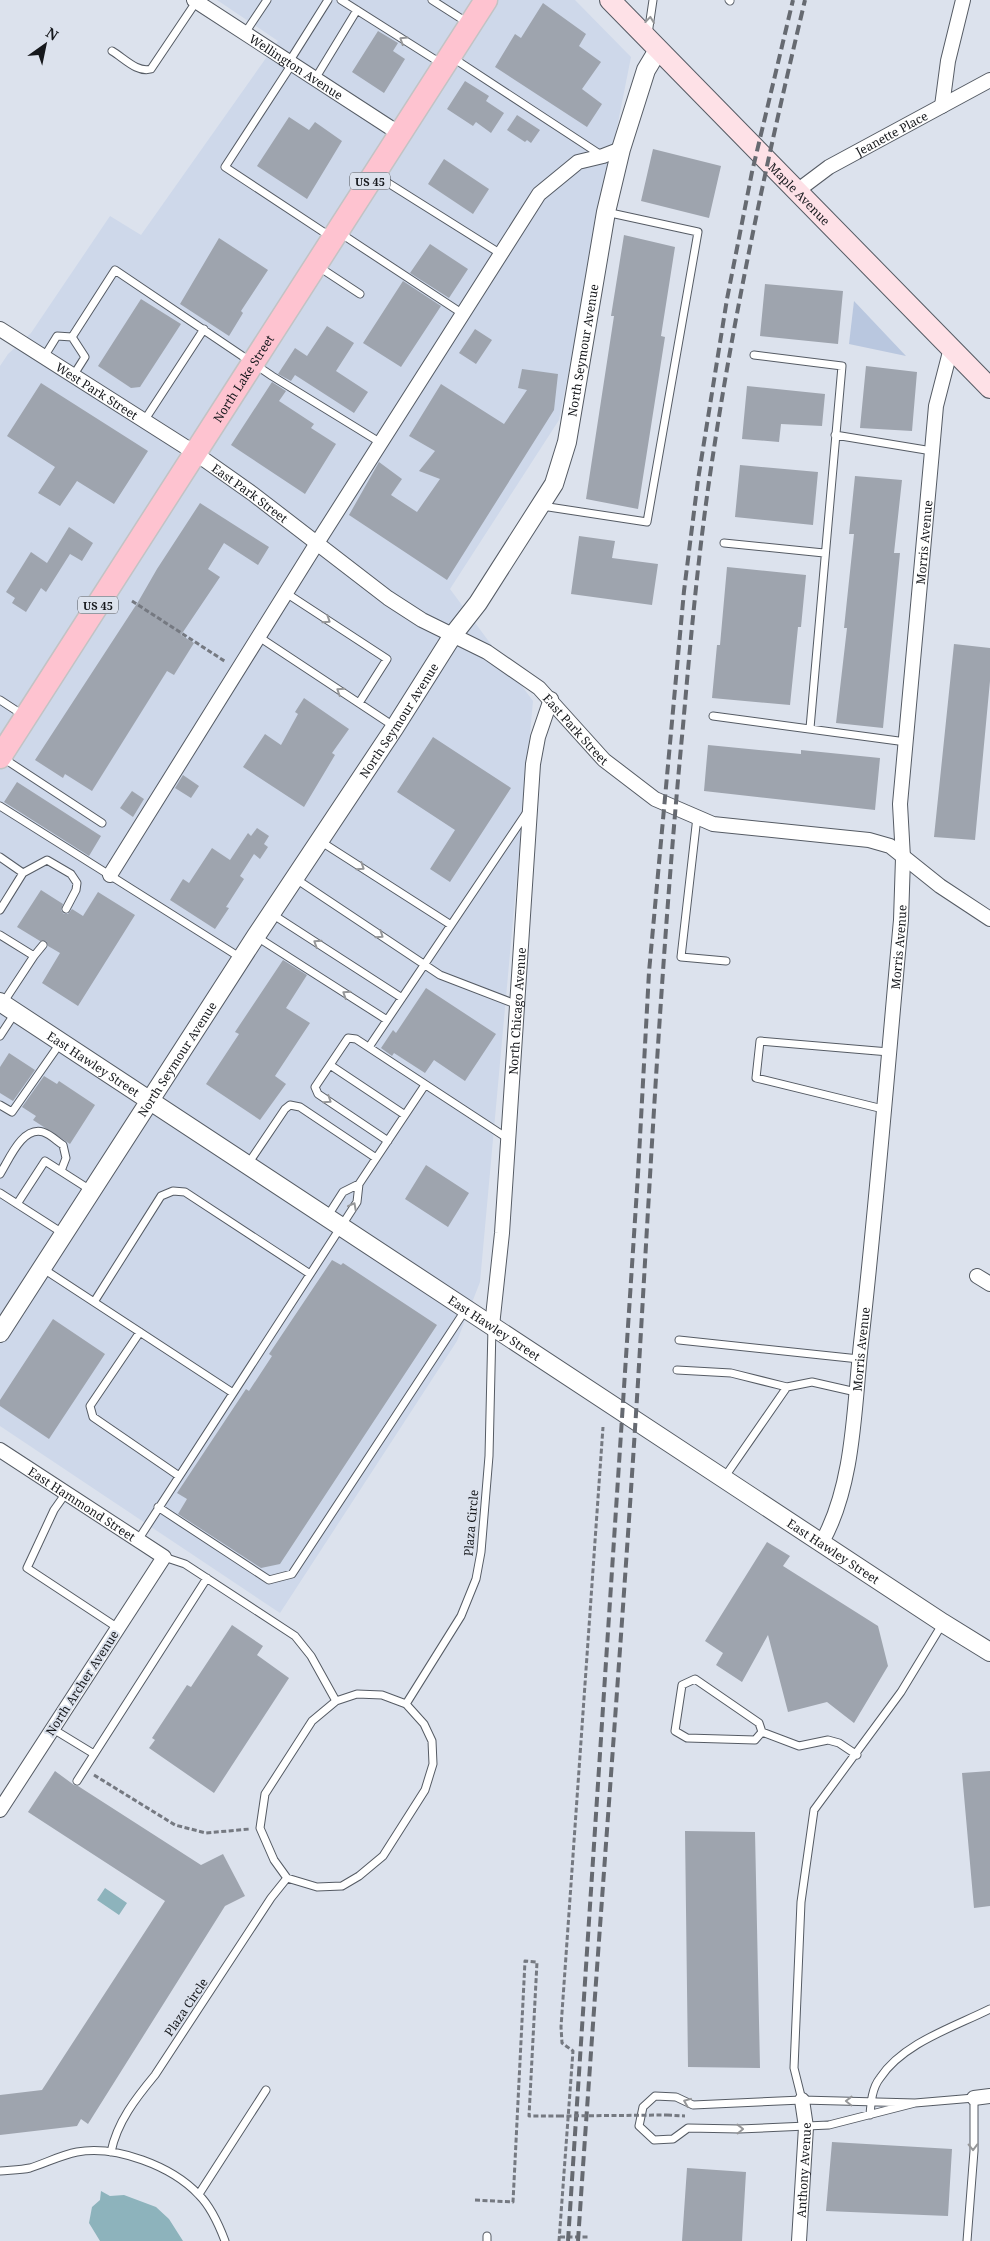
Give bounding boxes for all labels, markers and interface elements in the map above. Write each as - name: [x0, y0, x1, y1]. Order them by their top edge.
- one-way arrow: [644, 15, 655, 23]
- north arrow: [20, 20, 70, 70]
- text: N: [43, 23, 62, 45]
- street label: Wellington Avenue: [246, 30, 346, 103]
- one-way arrow: [399, 36, 408, 46]
- street label: Jeanette Place: [851, 107, 931, 160]
- street label: Maple Avenue: [765, 159, 834, 229]
- road number: US 45: [350, 172, 390, 190]
- street label: North Seymour Avenue: [563, 283, 602, 418]
- street label: North Lake Street: [209, 331, 277, 425]
- street label: West Park Street: [53, 358, 141, 423]
- street label: East Park Street: [209, 459, 292, 526]
- street label: Morris Avenue: [911, 499, 936, 585]
- road number: US 45: [78, 596, 118, 614]
- one-way arrow: [321, 614, 330, 623]
- street label: North Seymour Avenue: [355, 659, 442, 781]
- one-way arrow: [336, 687, 345, 697]
- street label: East Park Street: [539, 690, 612, 769]
- one-way arrow: [356, 861, 365, 871]
- street label: Morris Avenue: [886, 904, 910, 990]
- one-way arrow: [374, 929, 384, 938]
- one-way arrow: [313, 939, 322, 949]
- street label: North Chicago Avenue: [504, 947, 529, 1075]
- one-way arrow: [342, 991, 351, 1000]
- street label: North Seymour Avenue: [133, 998, 220, 1120]
- street label: East Hawley Street: [44, 1027, 143, 1100]
- one-way arrow: [323, 1094, 332, 1104]
- one-way arrow: [347, 1203, 357, 1212]
- street label: East Hawley Street: [445, 1291, 544, 1364]
- street label: Morris Avenue: [848, 1306, 873, 1392]
- street label: East Hammond Street: [25, 1462, 139, 1545]
- street label: Plaza Circle: [460, 1489, 482, 1557]
- street label: East Hawley Street: [784, 1514, 883, 1587]
- street label: North Archer Avenue: [42, 1627, 122, 1739]
- street label: Plaza Circle: [160, 1975, 212, 2039]
- one-way arrow: [845, 2096, 852, 2106]
- one-way arrow: [684, 2098, 692, 2108]
- street label: Anthony Avenue: [792, 2121, 815, 2218]
- one-way arrow: [737, 2124, 745, 2134]
- one-way arrow: [968, 2144, 978, 2151]

